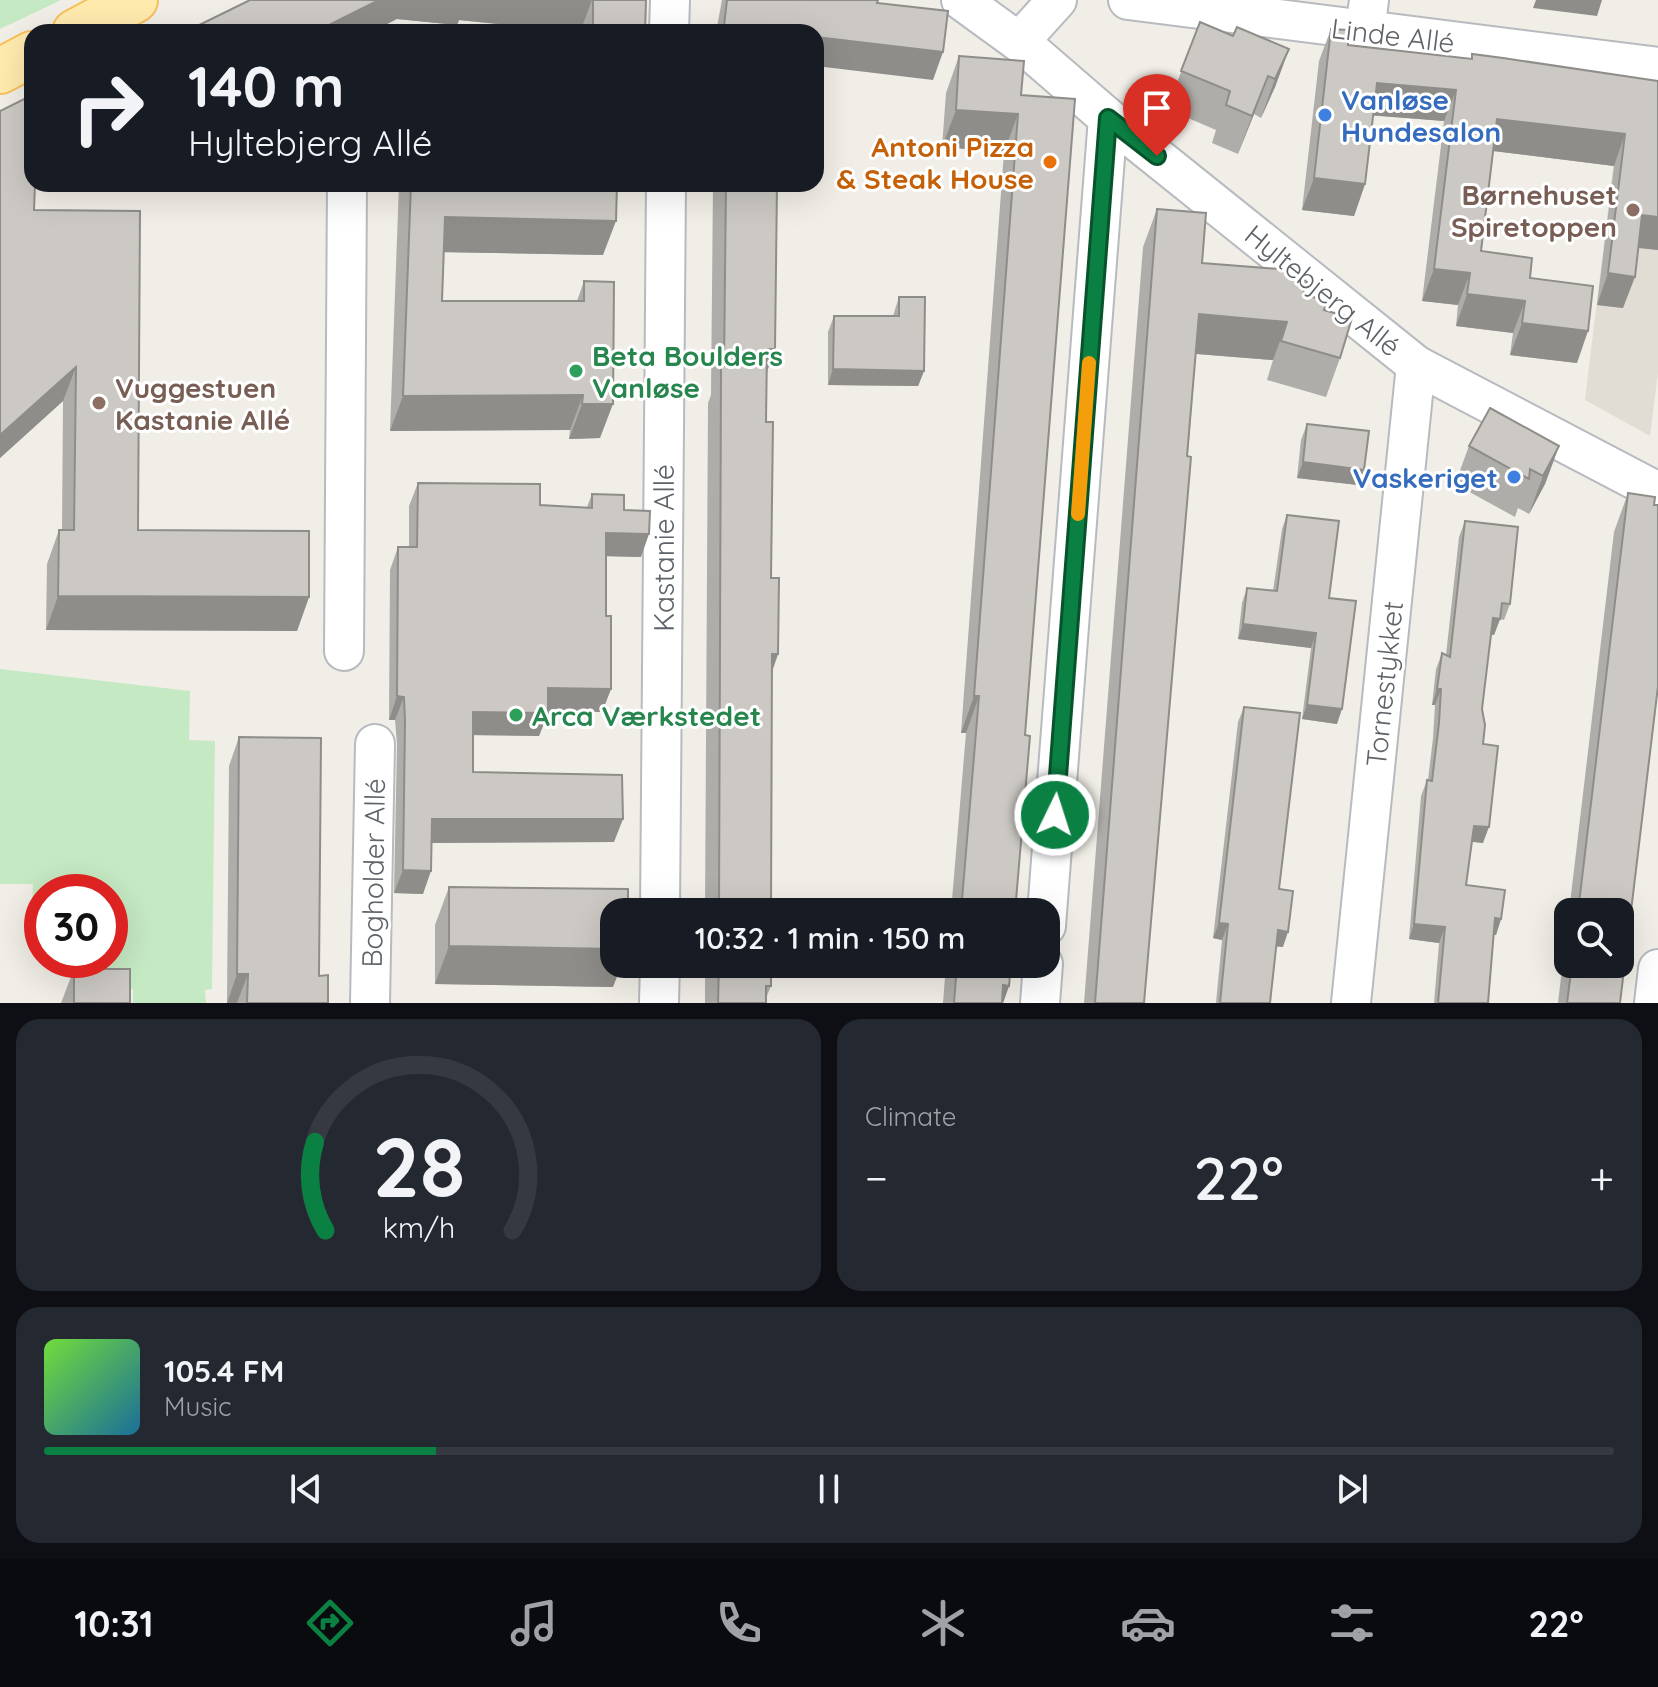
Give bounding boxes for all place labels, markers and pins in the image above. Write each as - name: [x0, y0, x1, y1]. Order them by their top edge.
- pin: [1123, 74, 1191, 156]
- place label: Vanløse Hundesalon: [1341, 82, 1501, 149]
- marker: Vanløse Hundesalon: [1316, 106, 1334, 124]
- place label: Antoni Pizza & Steak House: [836, 129, 1034, 196]
- marker: Antoni Pizza & Steak House: [1041, 153, 1059, 171]
- place label: Børnehuset Spiretoppen: [1451, 177, 1617, 244]
- marker: Børnehuset Spiretoppen: [1624, 201, 1642, 219]
- place label: Beta Boulders Vanløse: [592, 338, 783, 405]
- marker: Beta Boulders Vanløse: [567, 362, 585, 380]
- place label: Vuggestuen Kastanie Allé: [115, 370, 290, 437]
- marker: Vuggestuen Kastanie Allé: [90, 394, 108, 412]
- place label: Vaskeriget: [1352, 460, 1498, 495]
- marker: Vaskeriget: [1505, 468, 1523, 486]
- place label: Arca Værkstedet: [532, 698, 761, 733]
- marker: Arca Værkstedet: [507, 706, 525, 724]

